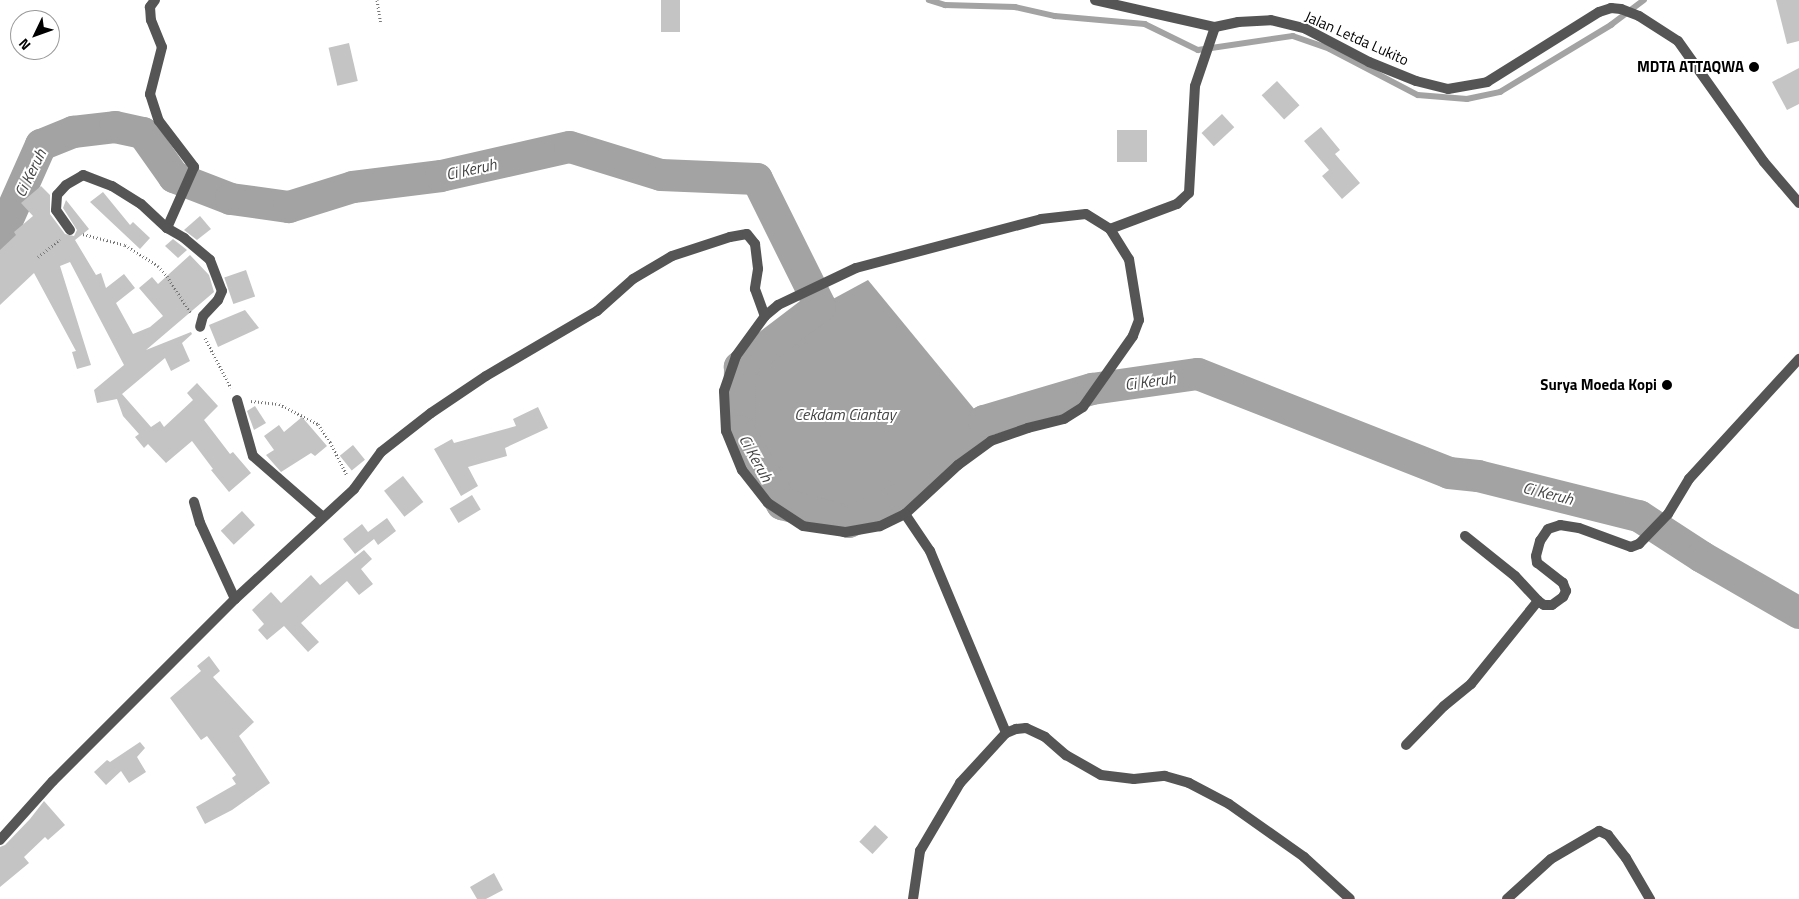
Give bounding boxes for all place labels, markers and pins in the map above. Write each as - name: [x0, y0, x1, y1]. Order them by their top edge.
- place label: MDTA ATTAQWA: [1637, 58, 1744, 76]
- marker: MDTA ATTAQWA: [1748, 61, 1760, 73]
- place label: Surya Moeda Kopi: [1540, 376, 1657, 394]
- marker: Surya Moeda Kopi: [1661, 379, 1673, 391]

